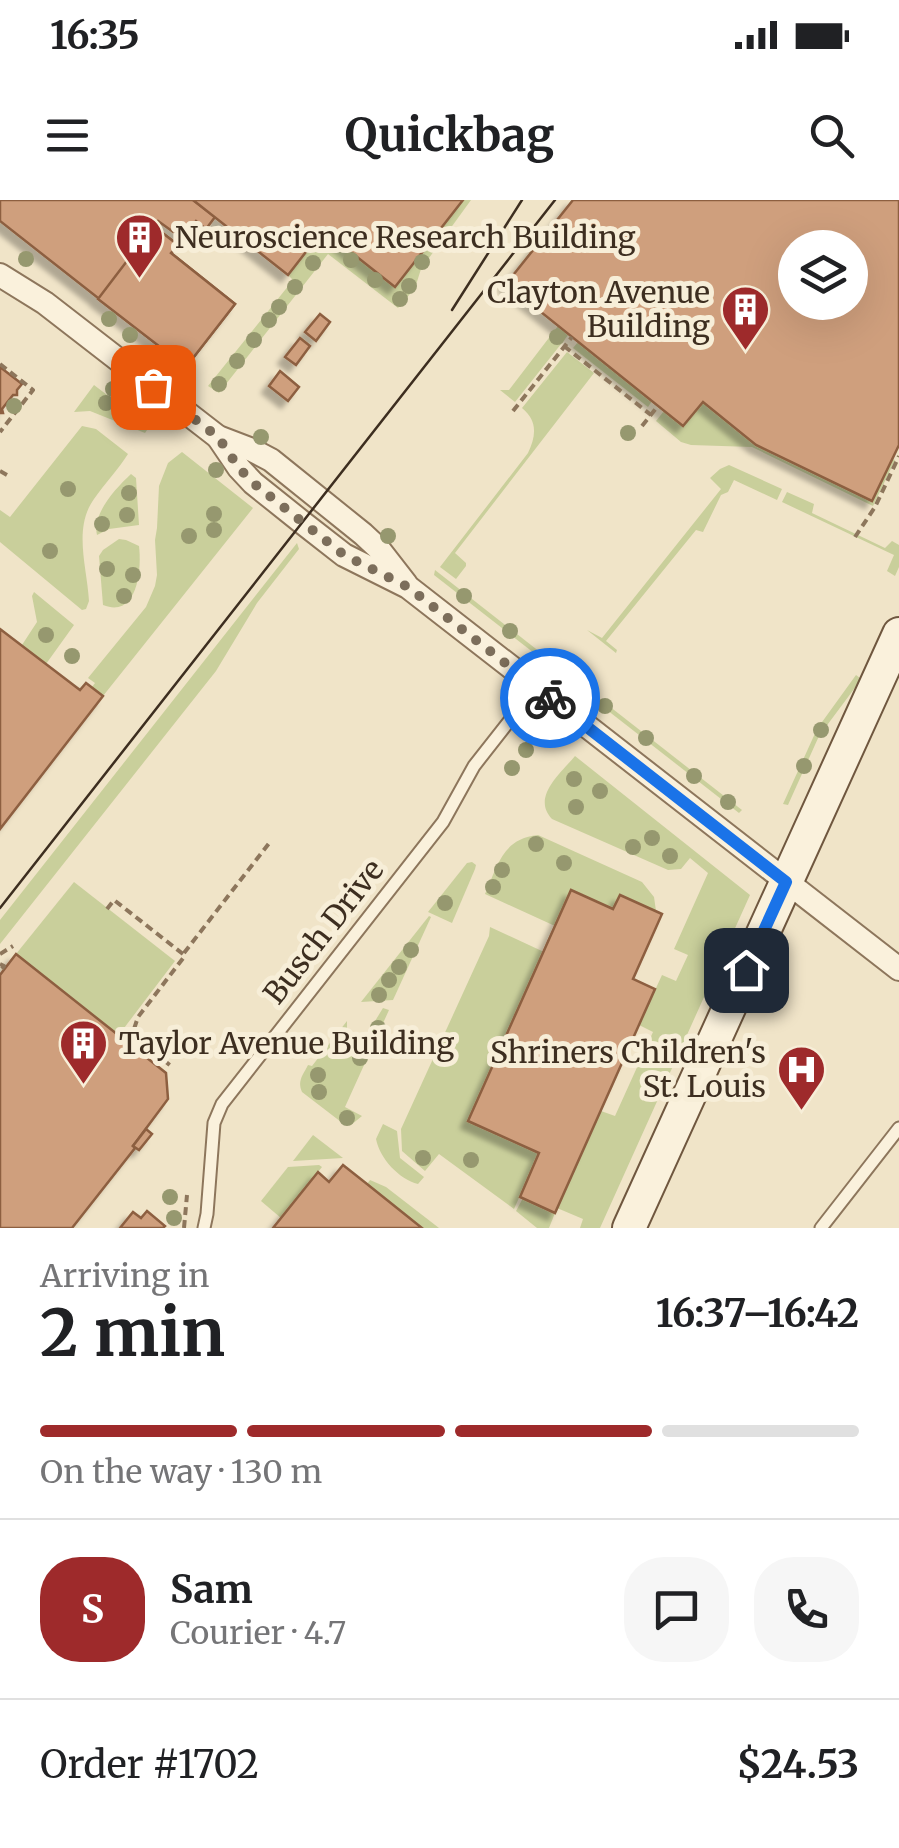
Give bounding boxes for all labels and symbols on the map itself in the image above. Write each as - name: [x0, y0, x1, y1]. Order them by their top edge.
- building icon: Neuroscience Research Building: [114, 212, 166, 280]
- place label: Neuroscience Research Building: [175, 218, 636, 256]
- place label: Clayton Avenue Building: [487, 273, 710, 345]
- building icon: Clayton Avenue Building: [719, 284, 771, 352]
- pin: [111, 345, 196, 430]
- courier: [500, 648, 600, 748]
- street label: Busch Drive: [255, 851, 391, 1011]
- pin: [704, 928, 789, 1013]
- building icon: Taylor Avenue Building: [58, 1018, 110, 1086]
- place label: Taylor Avenue Building: [119, 1024, 455, 1062]
- place label: Shriners Children's St. Louis: [490, 1033, 766, 1105]
- hospital icon: Shriners Children's St. Louis: [775, 1044, 827, 1112]

